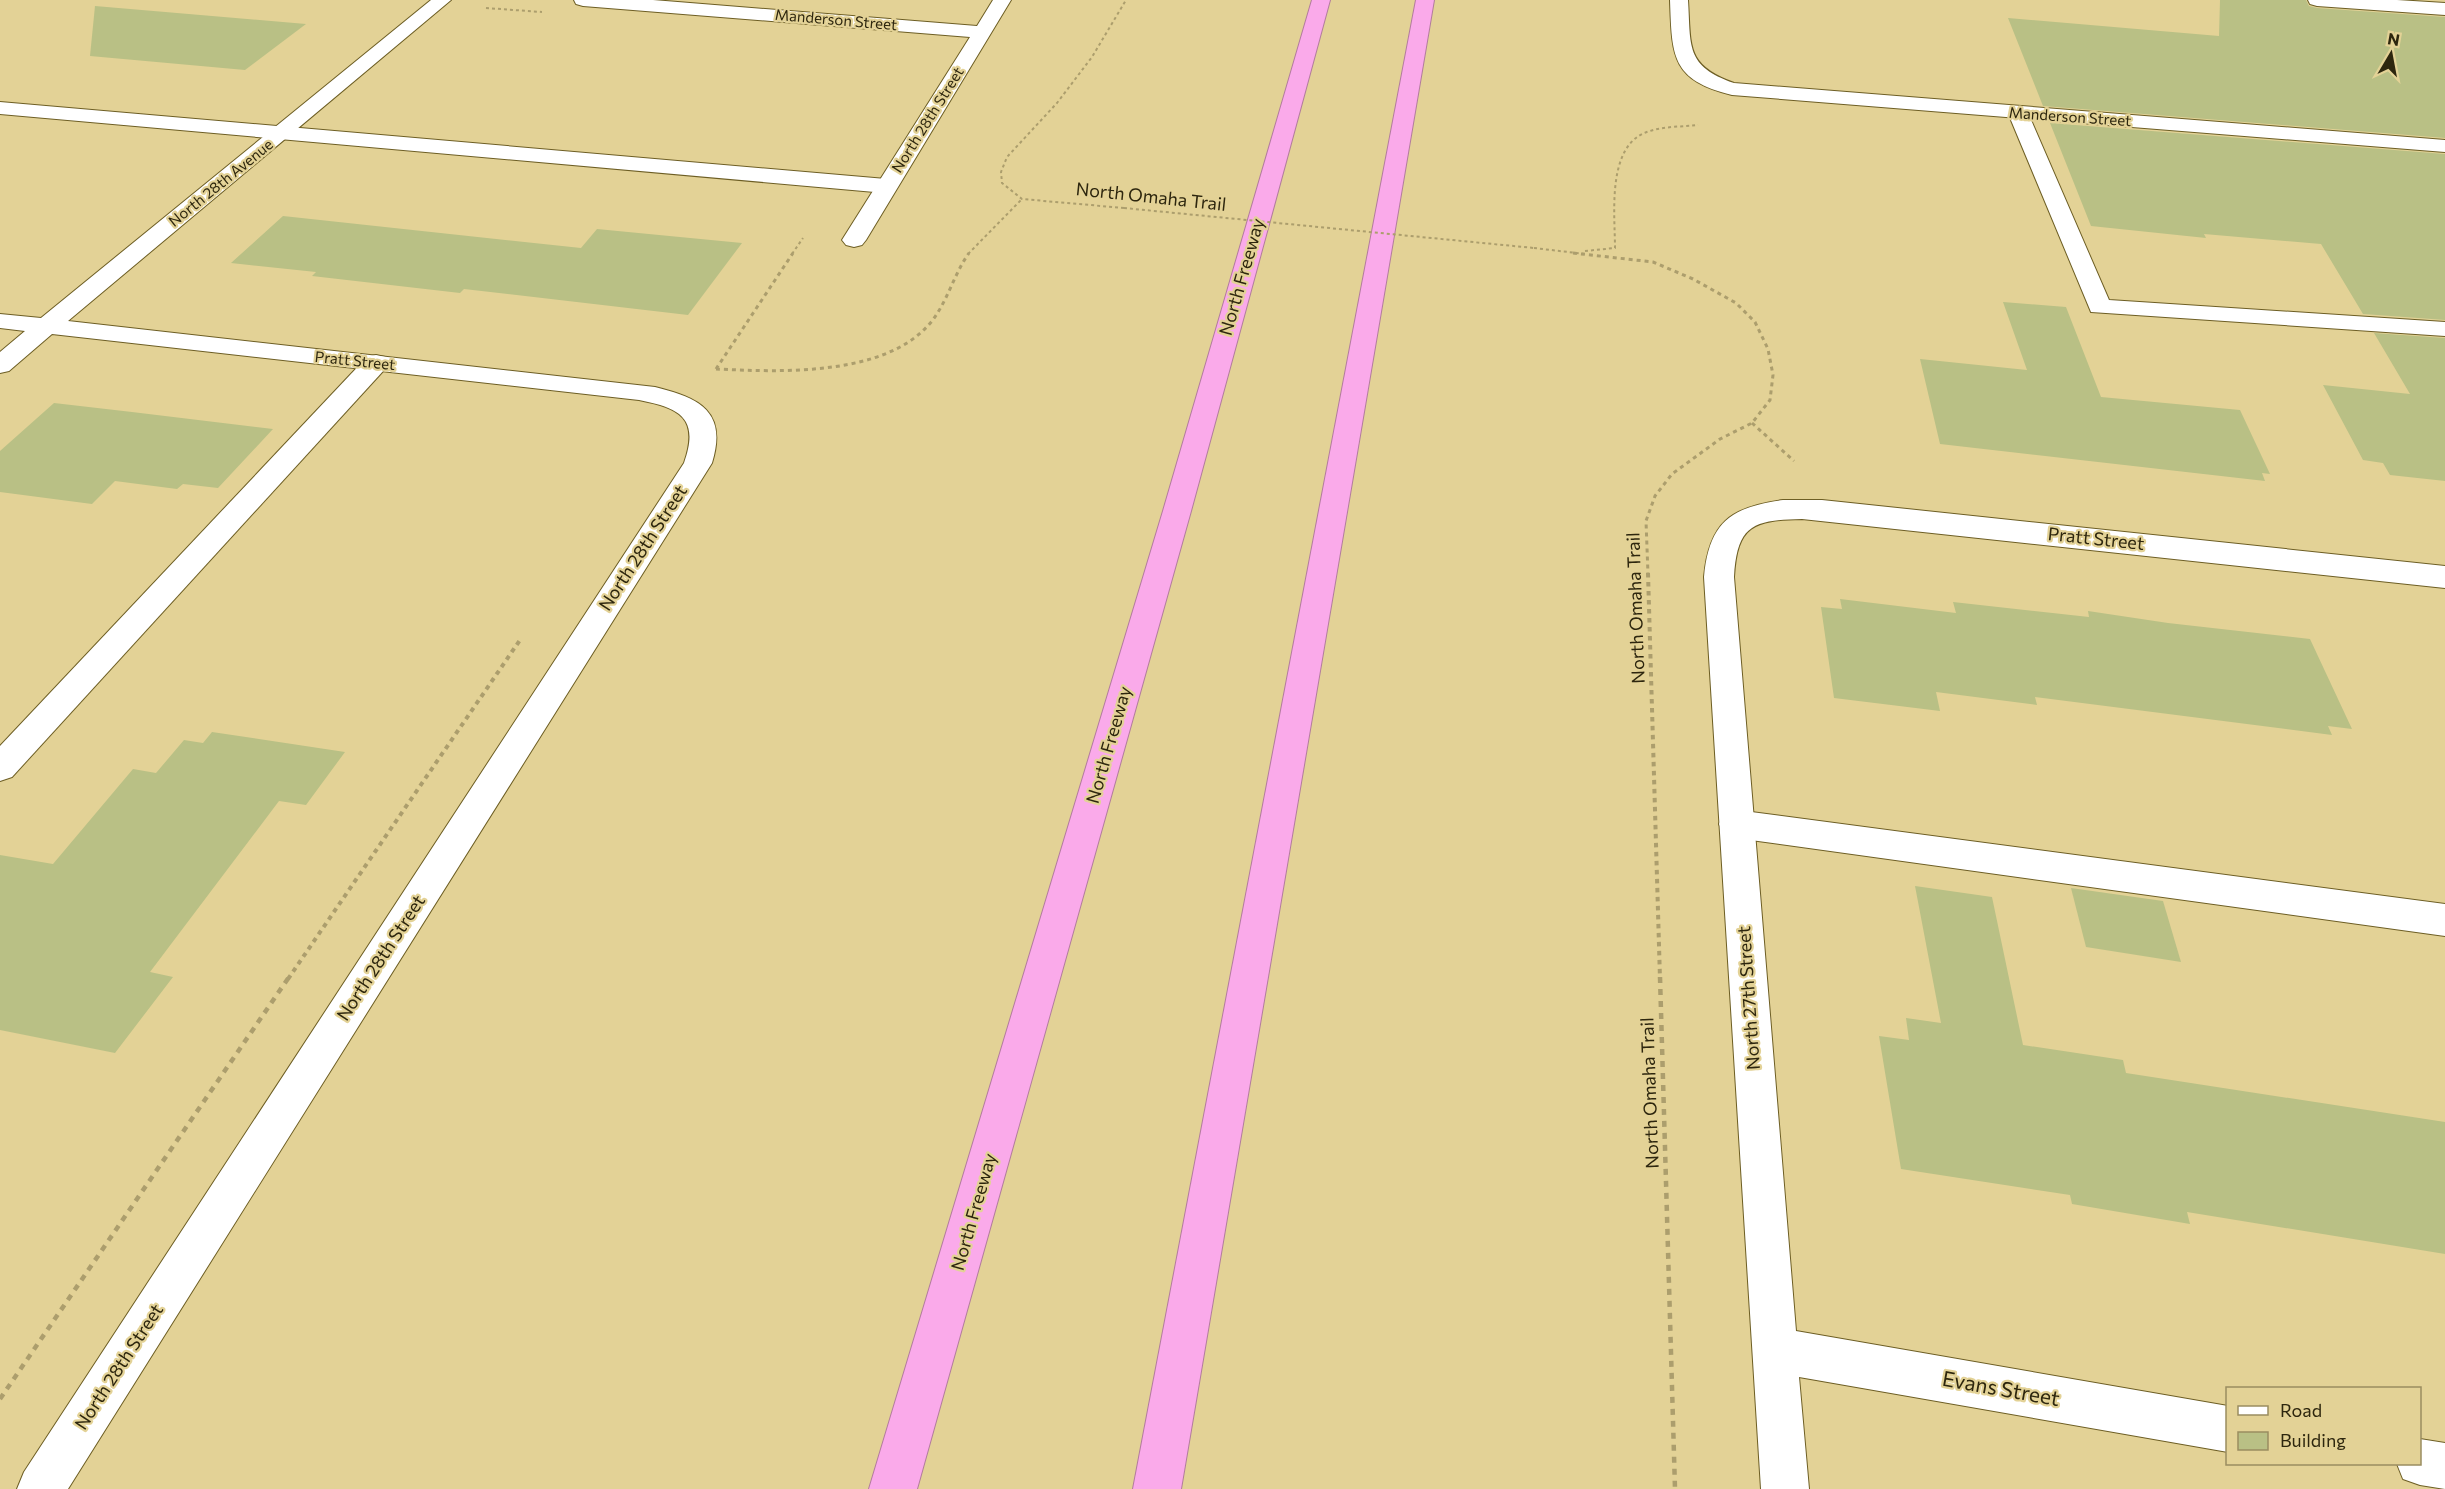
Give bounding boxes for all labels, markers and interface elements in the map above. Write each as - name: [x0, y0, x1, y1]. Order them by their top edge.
- street label: Manderson Street: [774, 5, 898, 33]
- north arrow: [2361, 24, 2421, 84]
- text: N: [2386, 28, 2401, 49]
- street label: North 28th Street: [887, 63, 967, 176]
- street label: Manderson Street: [2008, 103, 2132, 129]
- street label: North 28th Avenue: [165, 135, 276, 230]
- street label: North Omaha Trail: [1075, 177, 1228, 215]
- street label: North Freeway: [1214, 215, 1268, 338]
- street label: Pratt Street: [314, 347, 396, 373]
- street label: North 28th Street: [593, 480, 691, 614]
- street label: Pratt Street: [2047, 522, 2145, 554]
- street label: North Omaha Trail: [1621, 532, 1649, 684]
- street label: North Freeway: [1081, 683, 1135, 806]
- street label: North 28th Street: [331, 890, 429, 1024]
- street label: North 27th Street: [1732, 925, 1764, 1071]
- street label: North Omaha Trail: [1635, 1017, 1663, 1169]
- street label: North Freeway: [946, 1150, 1000, 1273]
- street label: North 28th Street: [69, 1299, 167, 1433]
- street label: Evans Street: [1941, 1365, 2062, 1410]
- legend: [2226, 1387, 2421, 1465]
- text: Road: [2280, 1399, 2322, 1421]
- text: Building: [2280, 1429, 2346, 1451]

